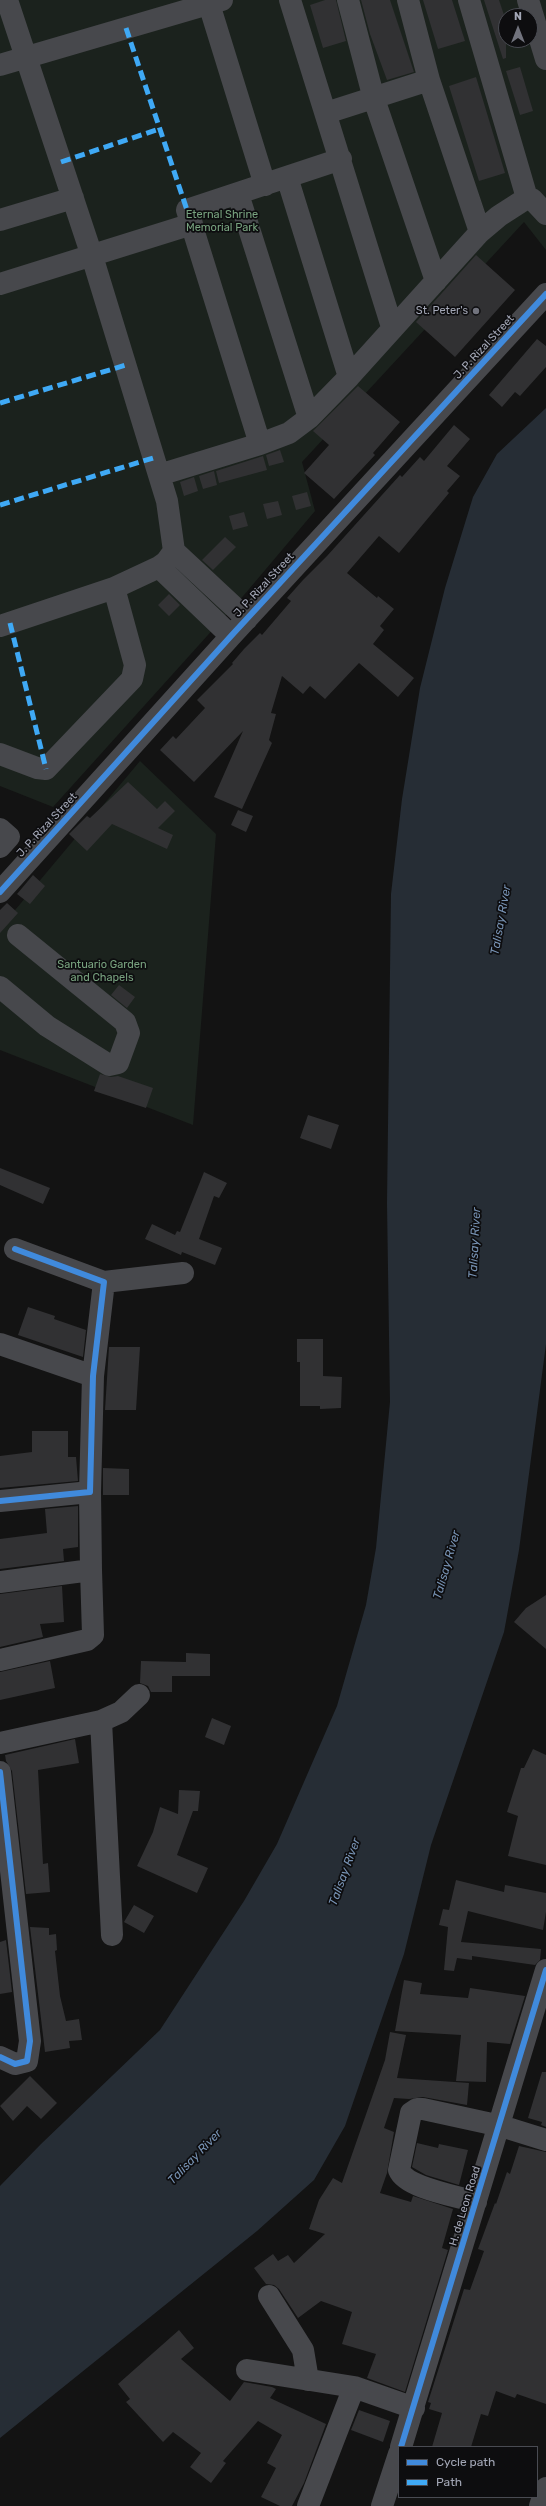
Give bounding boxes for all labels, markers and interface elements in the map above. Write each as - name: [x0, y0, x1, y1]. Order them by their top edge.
- north arrow: [498, 8, 538, 48]
- text: N: [514, 10, 522, 23]
- park label: Eternal Shrine Memorial Park: [186, 208, 258, 234]
- place label: St. Peter's: [416, 304, 468, 318]
- marker: St. Peter's: [471, 306, 481, 316]
- street label: J. P. Rizal Street: [451, 312, 517, 382]
- street label: J. P. Rizal Street: [231, 550, 297, 620]
- street label: J. P. Rizal Street: [14, 790, 80, 860]
- water label: Talisay River: [488, 884, 514, 956]
- park label: Santuario Garden and Chapels: [57, 958, 147, 984]
- water label: Talisay River: [466, 1207, 484, 1279]
- water label: Talisay River: [430, 1529, 464, 1601]
- water label: Talisay River: [326, 1836, 364, 1908]
- water label: Talisay River: [165, 2126, 225, 2188]
- street label: H. de Leon Road: [447, 2165, 483, 2247]
- legend: [398, 2446, 538, 2498]
- text: Cycle path: [436, 2455, 495, 2469]
- text: Path: [436, 2475, 462, 2489]

